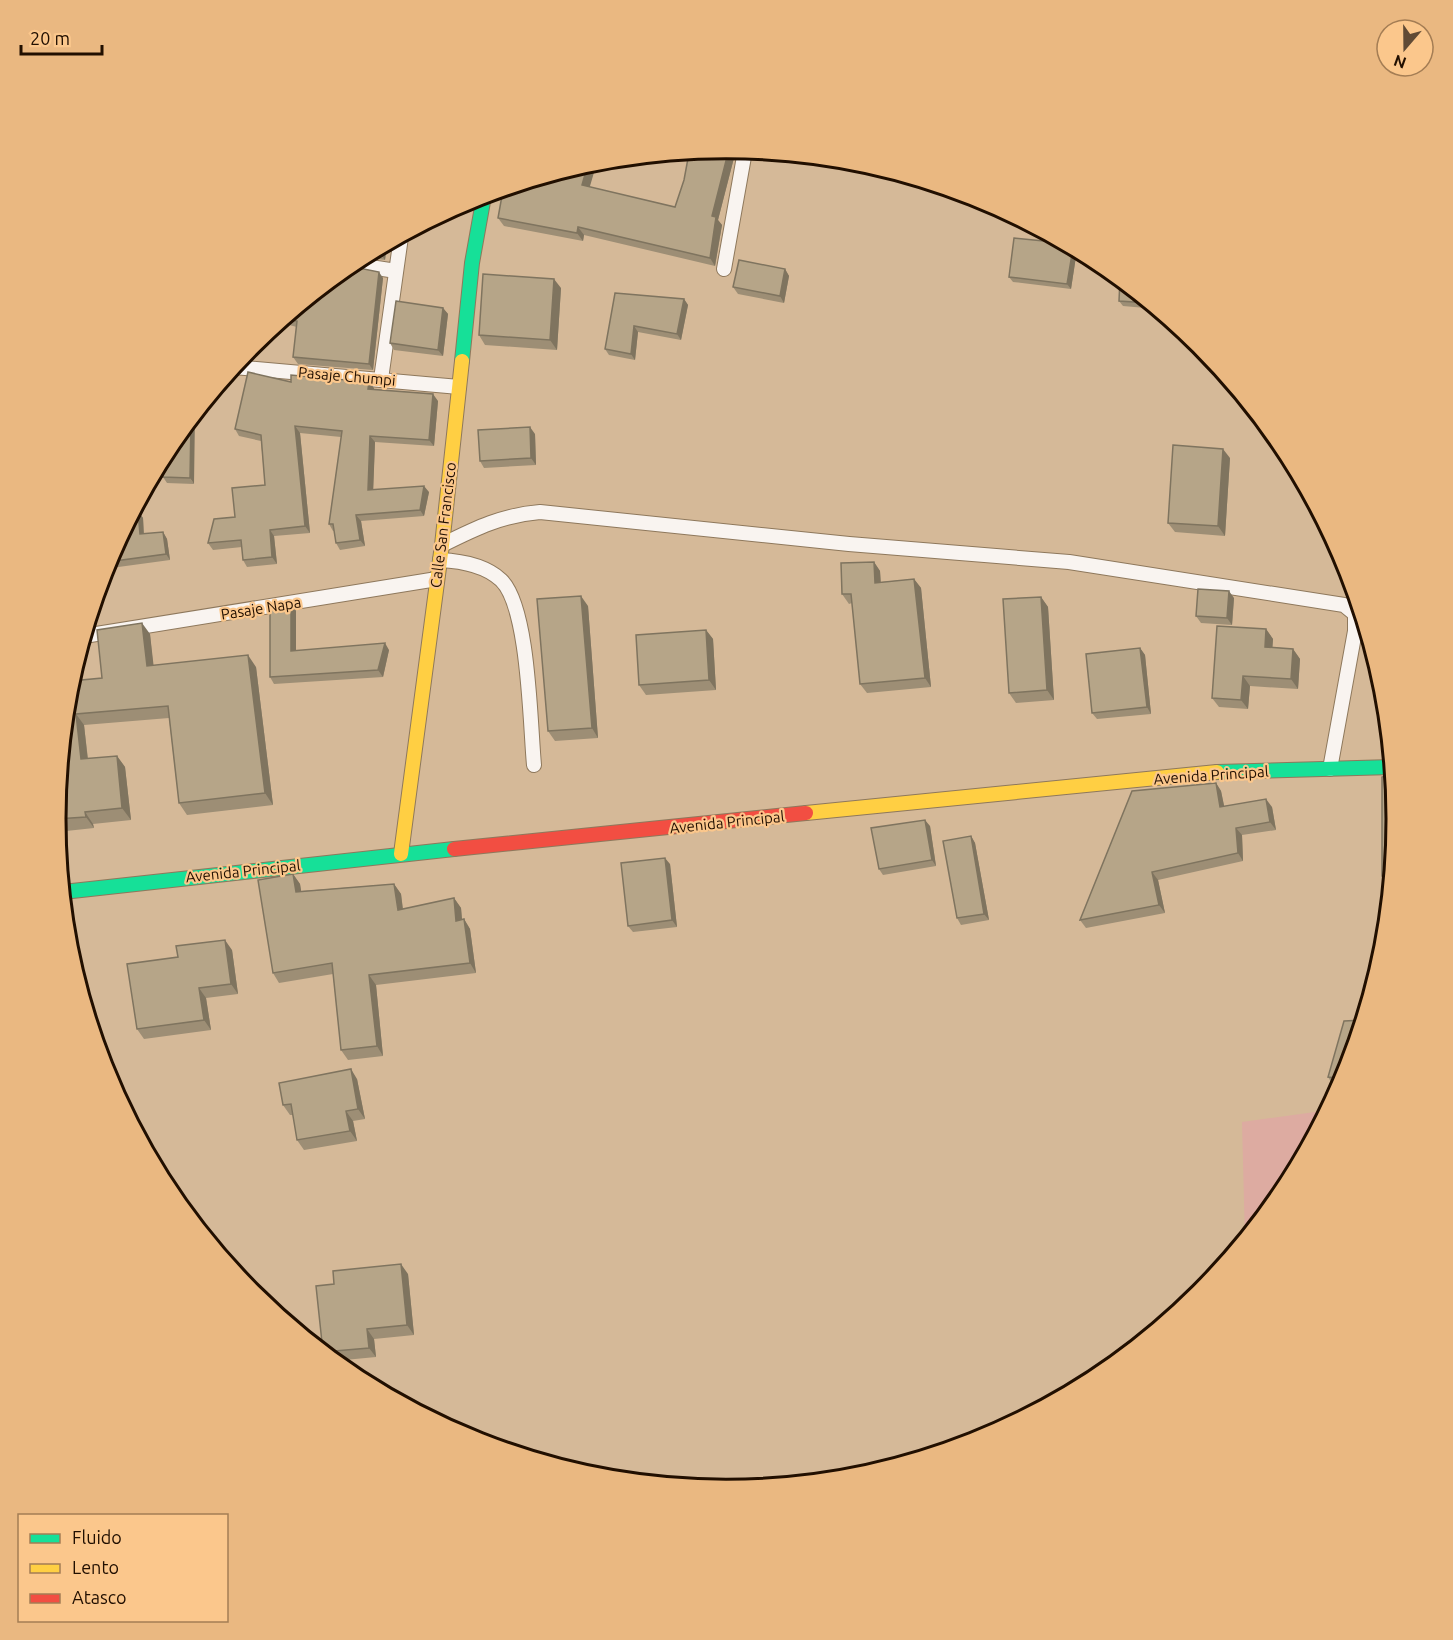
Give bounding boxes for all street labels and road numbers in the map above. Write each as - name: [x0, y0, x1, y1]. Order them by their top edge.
- street label: Pasaje Chumpi: [298, 363, 396, 389]
- street label: Calle San Francisco: [427, 461, 459, 589]
- street label: Pasaje Napa: [220, 593, 302, 623]
- street label: Avenida Principal: [1153, 762, 1269, 787]
- street label: Avenida Principal: [669, 808, 785, 836]
- street label: Avenida Principal: [185, 857, 301, 885]

